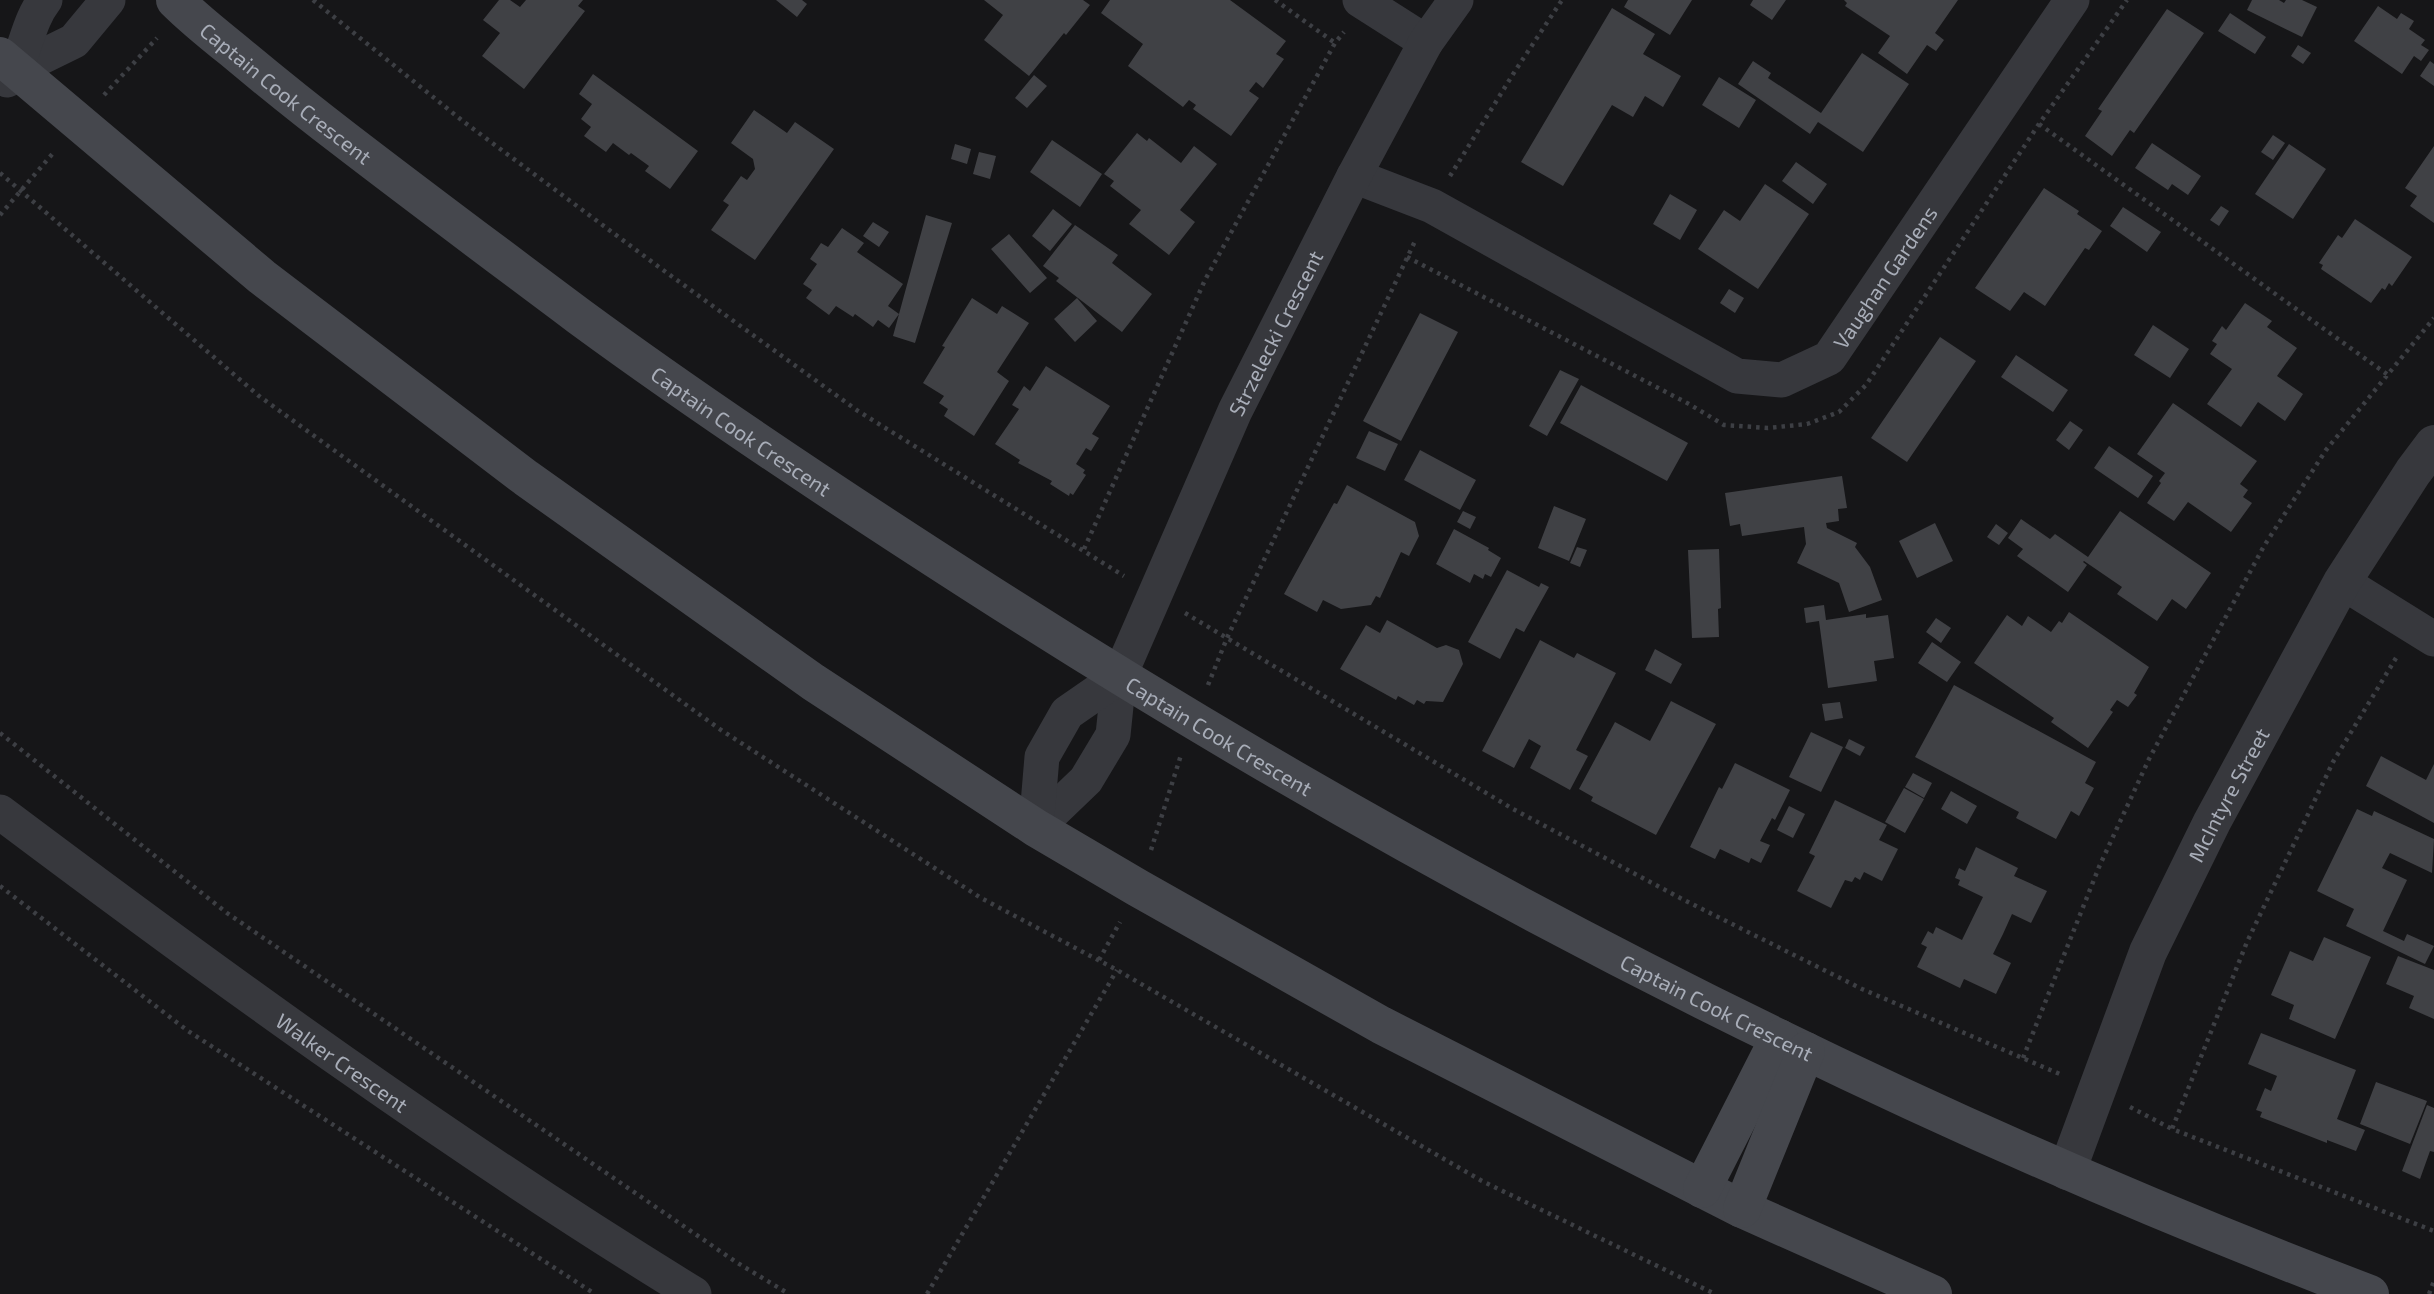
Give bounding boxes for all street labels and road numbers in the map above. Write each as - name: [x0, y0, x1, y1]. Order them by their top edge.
- street label: Captain Cook Crescent: [196, 17, 377, 168]
- street label: Vaughan Gardens: [1827, 201, 1941, 353]
- street label: Strzelecki Crescent: [1222, 246, 1327, 420]
- street label: Captain Cook Crescent: [647, 360, 836, 500]
- street label: Captain Cook Crescent: [1122, 670, 1317, 800]
- street label: McIntyre Street: [2182, 723, 2273, 866]
- street label: Captain Cook Crescent: [1617, 948, 1818, 1065]
- street label: Walker Crescent: [272, 1007, 413, 1117]

